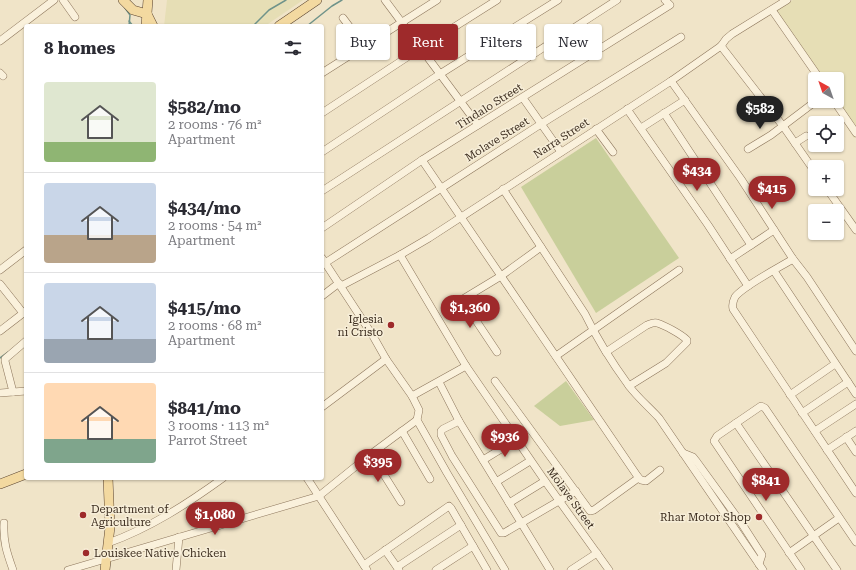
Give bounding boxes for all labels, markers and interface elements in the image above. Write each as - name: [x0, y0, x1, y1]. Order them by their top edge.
- chip: Buy: [336, 24, 390, 60]
- chip: Rent: [398, 24, 458, 60]
- chip: Filters: [466, 24, 536, 60]
- chip: New: [544, 24, 602, 60]
- icon: filters: [282, 37, 304, 59]
- text: 8 homes: [44, 38, 115, 58]
- north arrow: [808, 72, 844, 108]
- map controls: [808, 72, 844, 240]
- street label: Tindalo Street: [454, 81, 525, 132]
- pin: $582: [736, 96, 784, 130]
- text: $582/mo: [168, 97, 241, 117]
- icon: home: [76, 98, 124, 146]
- text: $582: [745, 101, 775, 116]
- street label: Molave Street: [463, 115, 532, 164]
- street label: Narra Street: [531, 116, 592, 161]
- button: locate: [808, 116, 844, 152]
- text: 2 rooms · 76 m²: [168, 117, 262, 132]
- text: Apartment: [168, 132, 235, 147]
- pin: $434: [673, 158, 721, 192]
- button: +: [808, 160, 844, 196]
- text: $434: [682, 163, 712, 178]
- pin: $415: [748, 176, 796, 210]
- text: $415: [757, 181, 787, 196]
- text: $434/mo: [168, 198, 241, 218]
- icon: home: [76, 199, 124, 247]
- button: −: [808, 204, 844, 240]
- text: 2 rooms · 54 m²: [168, 218, 262, 233]
- text: Apartment: [168, 233, 235, 248]
- pin: $1,360: [437, 295, 503, 329]
- text: $415/mo: [168, 298, 241, 318]
- icon: home: [76, 299, 124, 347]
- text: $1,360: [450, 300, 490, 315]
- place label: Iglesia ni Cristo: [338, 313, 383, 339]
- text: 2 rooms · 68 m²: [168, 318, 262, 333]
- marker: Iglesia ni Cristo: [386, 320, 396, 330]
- text: Apartment: [168, 333, 235, 348]
- text: $841/mo: [168, 398, 241, 418]
- icon: home: [76, 399, 124, 447]
- text: 3 rooms · 113 m²: [168, 418, 269, 433]
- pin: $936: [481, 424, 529, 458]
- text: $936: [490, 429, 520, 444]
- text: Parrot Street: [168, 433, 247, 448]
- pin: $395: [354, 449, 402, 483]
- text: $395: [363, 454, 393, 469]
- street label: Molave Street: [544, 465, 597, 532]
- pin: $841: [742, 468, 790, 502]
- text: $841: [751, 473, 781, 488]
- pin: $1,080: [182, 502, 248, 536]
- place label: Department of Agriculture: [91, 503, 169, 529]
- text: $1,080: [195, 507, 235, 522]
- marker: Department of Agriculture: [78, 510, 88, 520]
- place label: Rhar Motor Shop: [660, 511, 751, 524]
- marker: Rhar Motor Shop: [754, 512, 764, 522]
- place label: Louiskee Native Chicken: [94, 547, 226, 560]
- marker: Louiskee Native Chicken: [81, 548, 91, 558]

